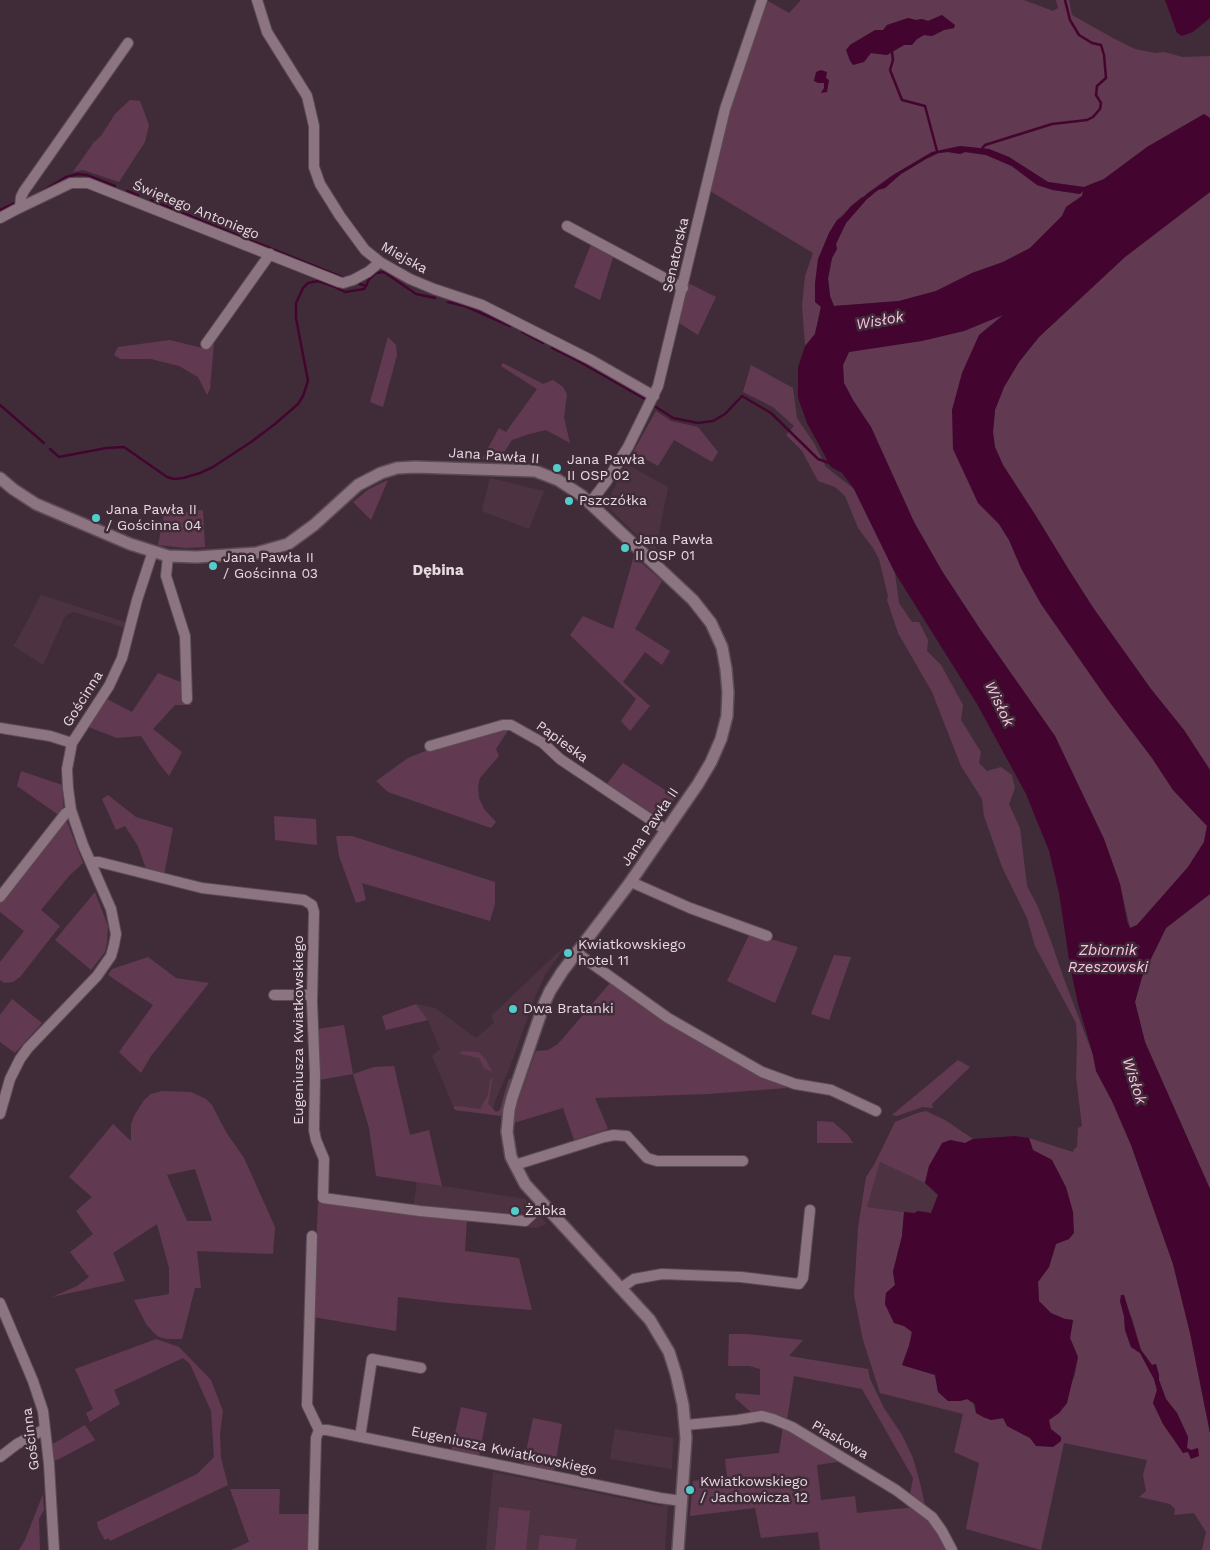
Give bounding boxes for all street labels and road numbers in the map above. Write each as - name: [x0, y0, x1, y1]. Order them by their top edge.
- street label: Świętego Antoniego: [130, 177, 262, 243]
- street label: Senatorska: [659, 216, 693, 294]
- street label: Miejska: [378, 238, 430, 278]
- street label: Jana Pawła II: [448, 444, 540, 468]
- street label: Gościnna: [59, 668, 107, 730]
- street label: Papieska: [533, 718, 591, 766]
- street label: Jana Pawła II: [618, 785, 682, 869]
- street label: Eugeniusza Kwiatkowskiego: [291, 935, 307, 1125]
- street label: Gościnna: [19, 1407, 43, 1471]
- street label: Piaskowa: [809, 1417, 871, 1463]
- street label: Eugeniusza Kwiatkowskiego: [410, 1423, 598, 1479]

